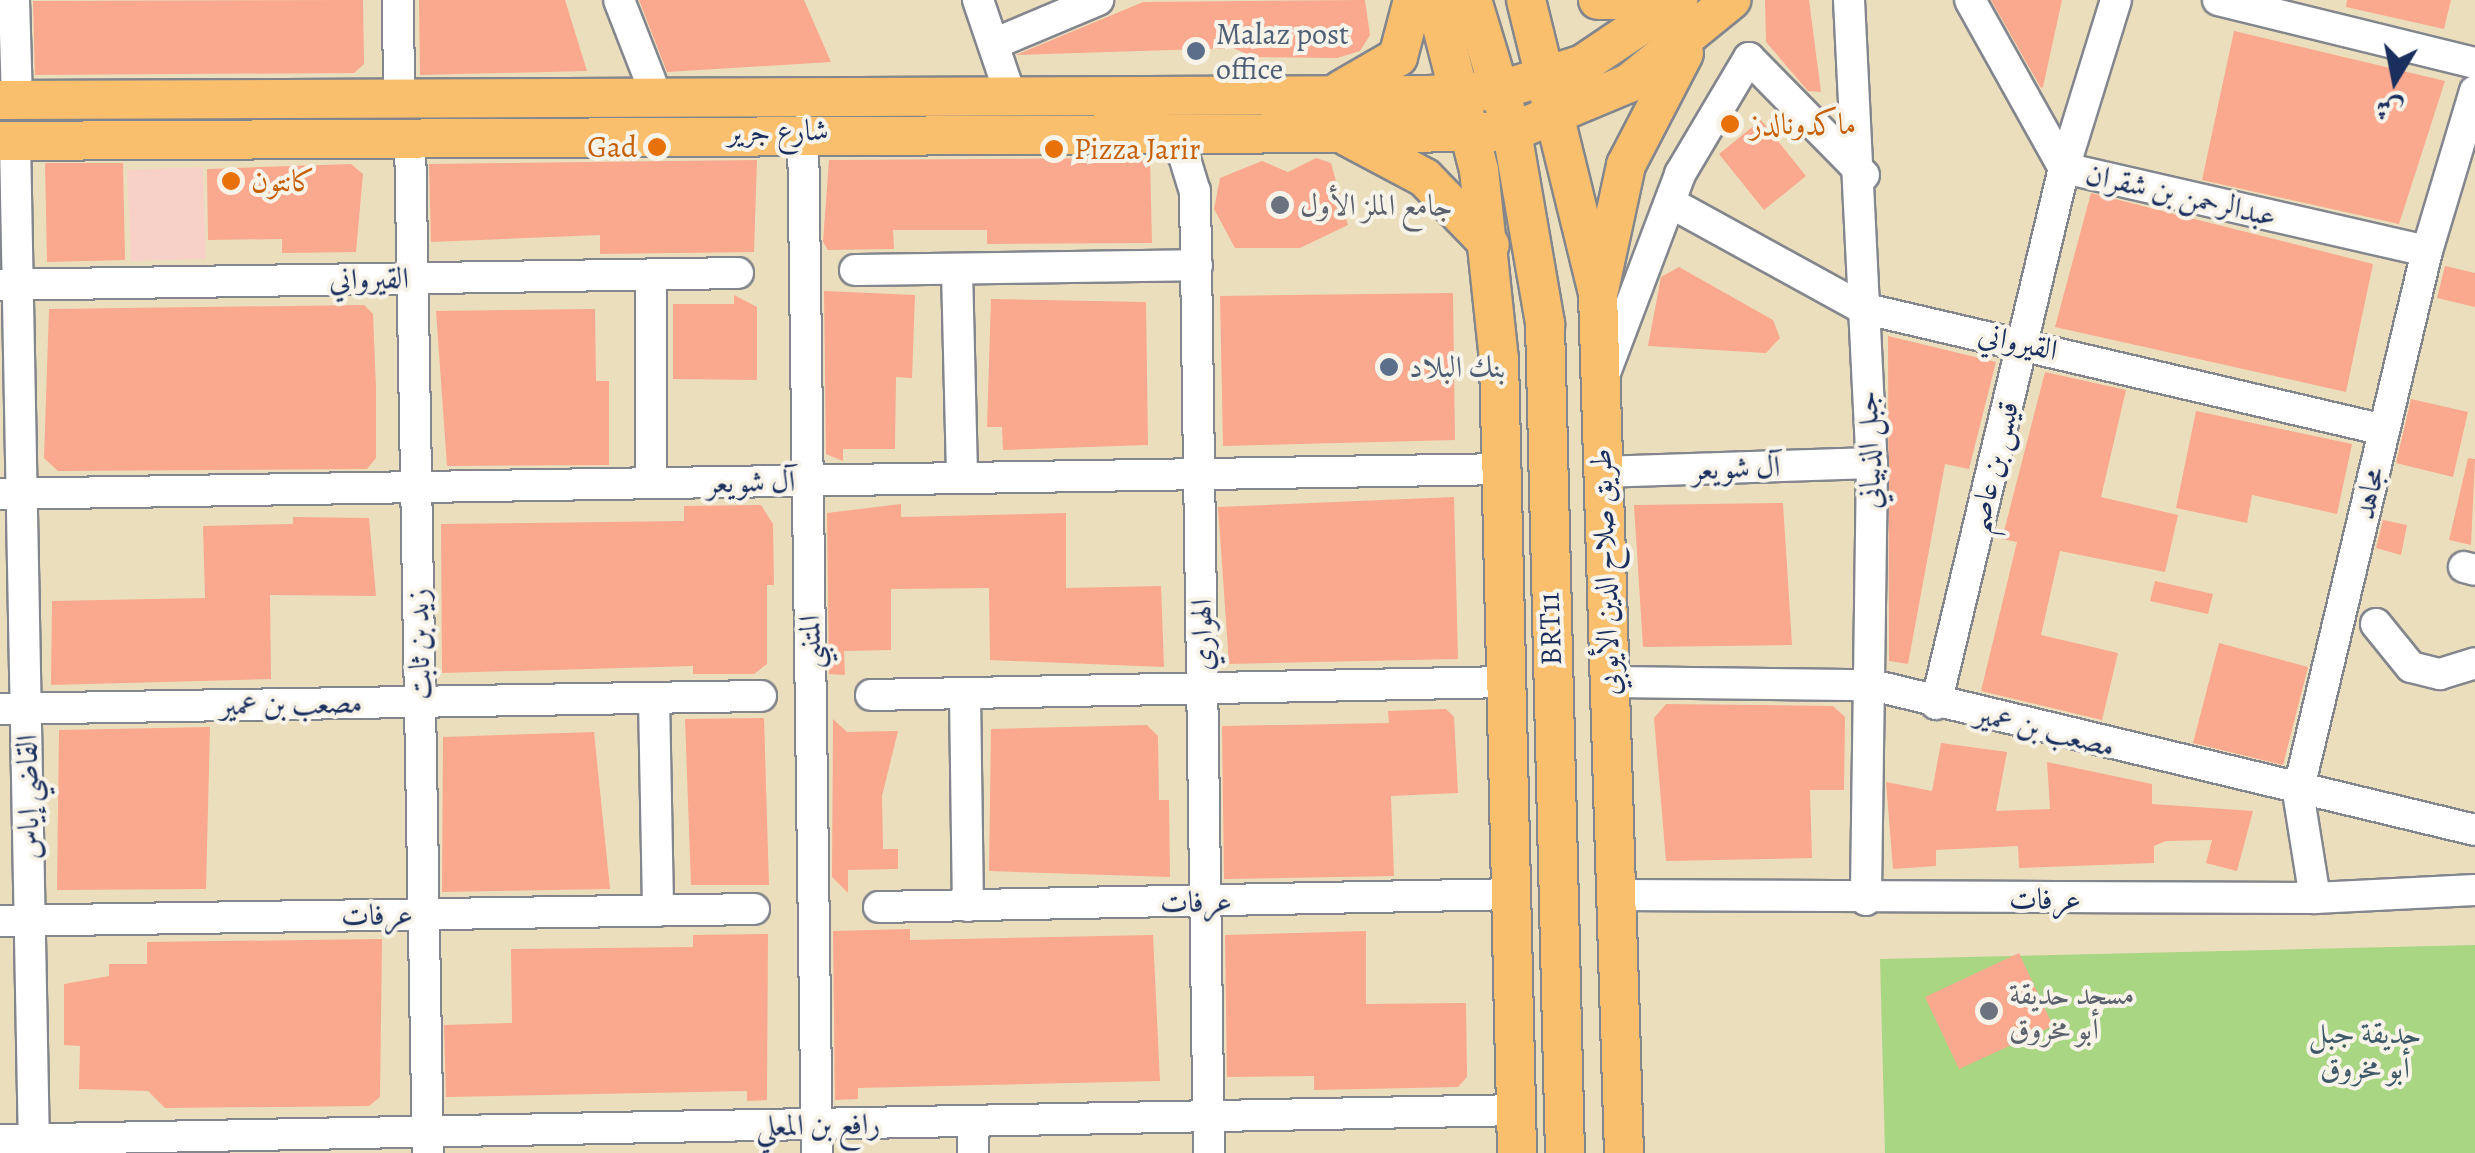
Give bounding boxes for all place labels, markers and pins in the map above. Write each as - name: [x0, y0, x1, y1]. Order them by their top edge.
- place label: Malaz post office: [1216, 16, 1349, 86]
- marker: Malaz post office: [1185, 40, 1207, 62]
- place label: ماكدونالدز: [1750, 106, 1856, 142]
- marker: ماكدونالدز: [1719, 113, 1741, 135]
- place label: Gad: [587, 129, 637, 165]
- place label: Pizza Jarir: [1074, 131, 1201, 167]
- marker: Gad: [646, 136, 668, 158]
- marker: Pizza Jarir: [1043, 138, 1065, 160]
- place label: كانتون: [251, 163, 315, 199]
- marker: كانتون: [220, 170, 242, 192]
- place label: جامع الملز الأول: [1300, 187, 1453, 223]
- marker: جامع الملز الأول: [1269, 194, 1291, 216]
- place label: بنك البلاد: [1409, 349, 1505, 385]
- marker: بنك البلاد: [1378, 356, 1400, 378]
- place label: مسجد حديقة أبو مخروق: [2009, 976, 2135, 1046]
- marker: مسجد حديقة أبو مخروق: [1978, 1000, 2000, 1022]

